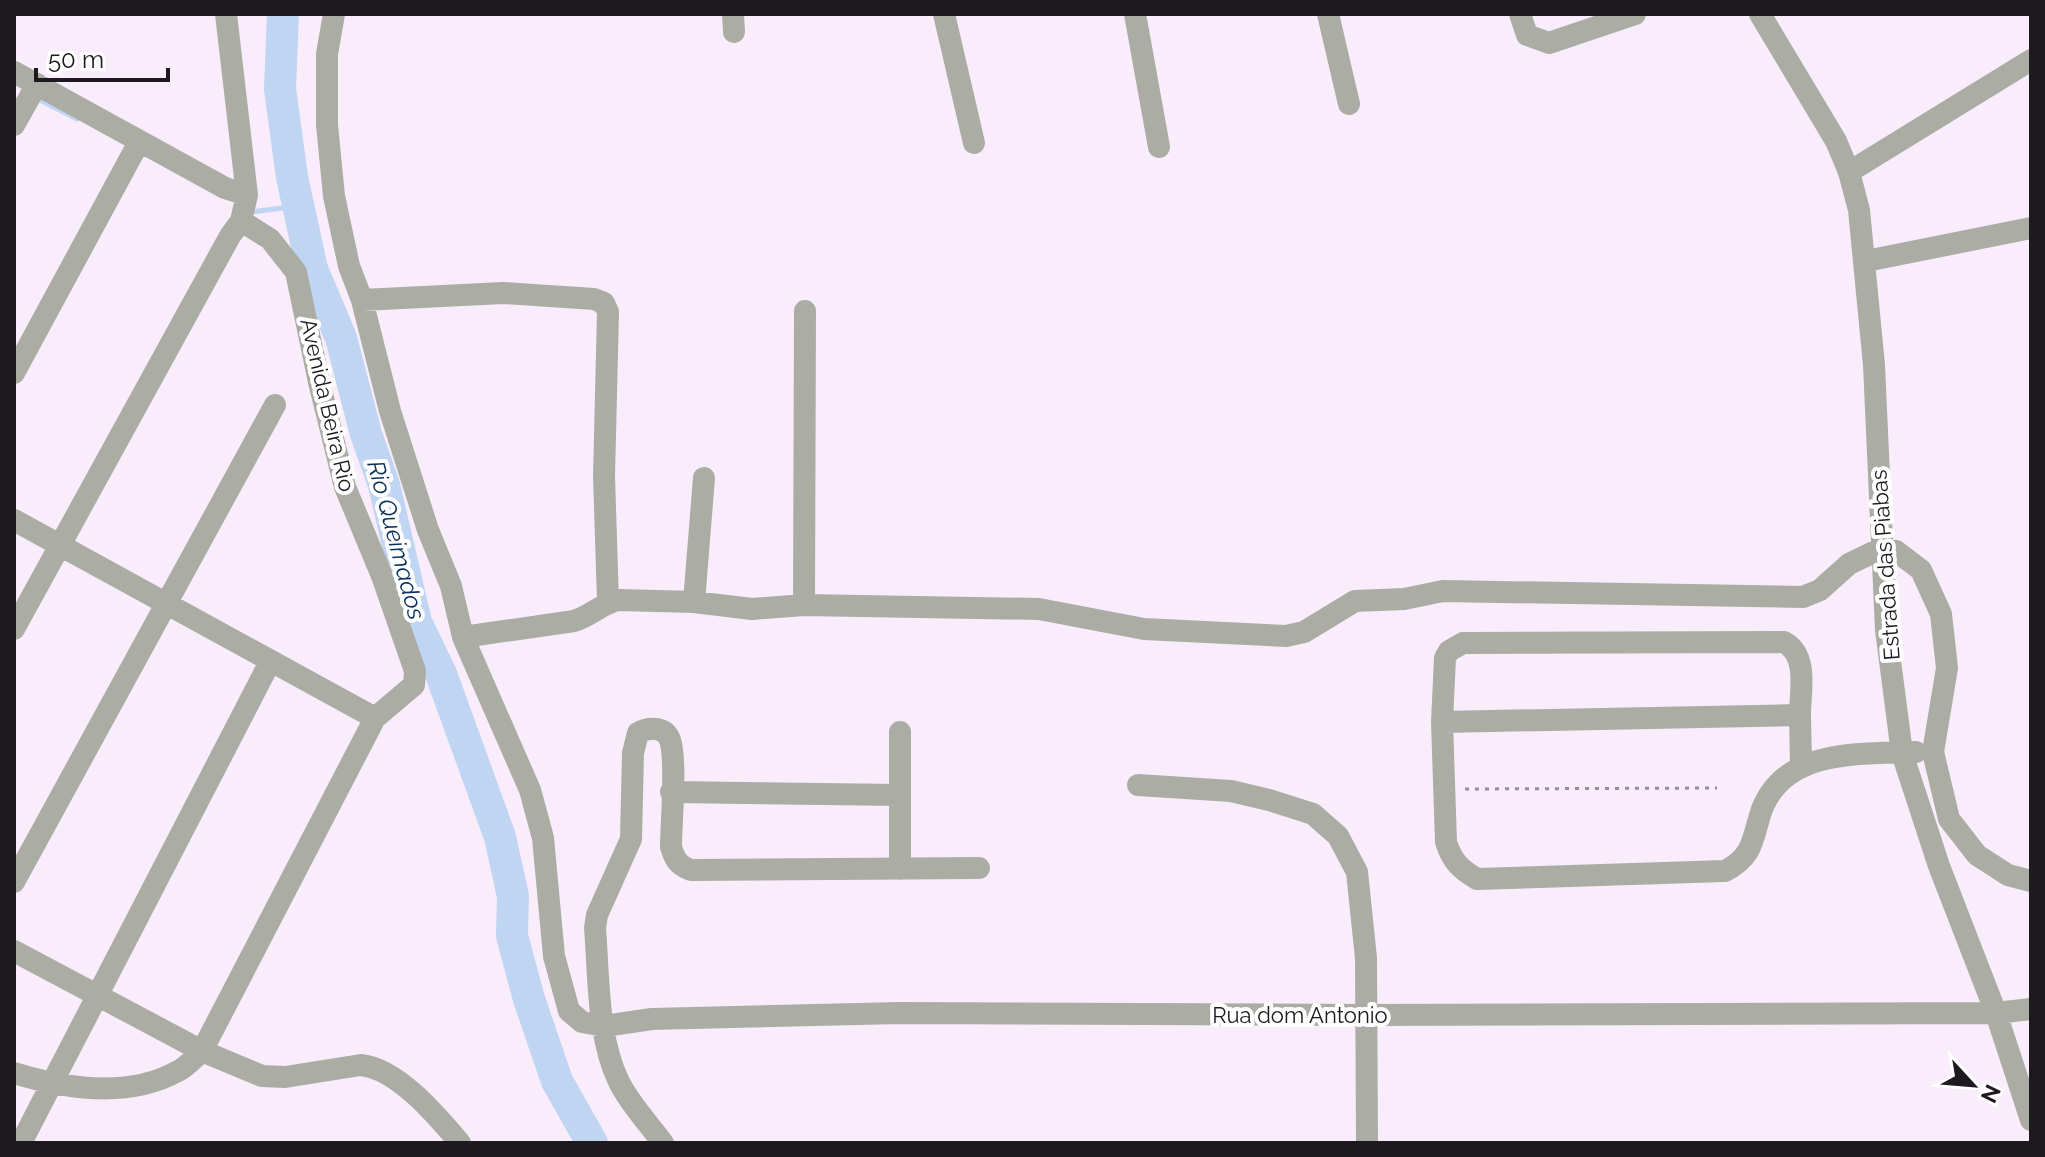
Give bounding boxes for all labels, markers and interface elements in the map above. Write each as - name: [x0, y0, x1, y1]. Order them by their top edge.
- scale bar: [36, 32, 168, 82]
- text: 50 m: [48, 45, 104, 74]
- street label: Avenida Beira Rio: [295, 316, 361, 494]
- water label: Rio Queimados: [361, 457, 432, 623]
- street label: Estrada das Piabas: [1865, 469, 1905, 661]
- street label: Rua dom Antonio: [1212, 1002, 1388, 1028]
- north arrow: [1933, 1045, 2013, 1125]
- text: N: [1976, 1081, 2006, 1107]

